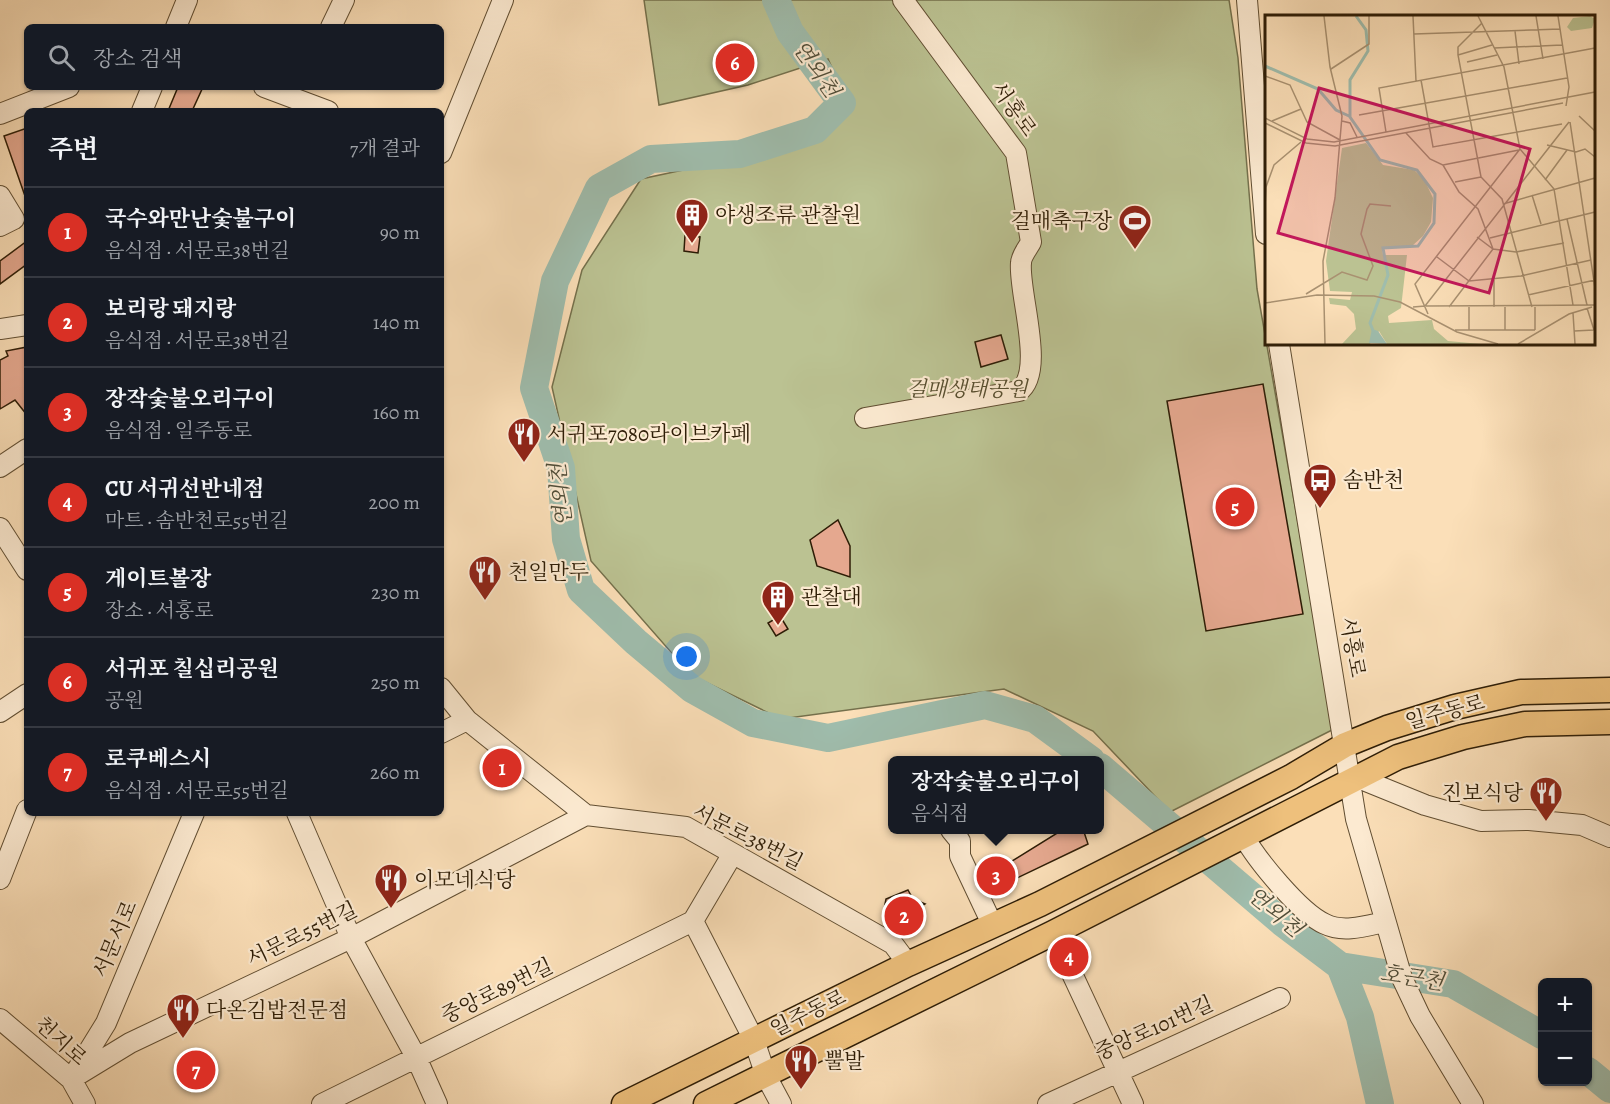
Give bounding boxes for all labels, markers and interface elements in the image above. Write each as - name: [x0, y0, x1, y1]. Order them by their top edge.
- inset map: [1265, 15, 1595, 345]
- search box: [24, 24, 444, 90]
- water label: 연외천: [785, 34, 848, 105]
- pin: 6: [716, 40, 754, 86]
- icon: search: [45, 41, 78, 74]
- text: 장소 검색: [93, 44, 182, 74]
- street label: 서홍로: [985, 76, 1043, 142]
- text: 주변: [48, 132, 98, 167]
- text: 7개 결과: [350, 135, 420, 162]
- building icon: 야생조류 관찰원: [674, 197, 710, 244]
- place label: 야생조류 관찰원: [715, 201, 861, 229]
- sports icon: 걸매축구장: [1117, 203, 1153, 250]
- text: 국수와만난숯불구이: [105, 204, 296, 234]
- place label: 걸매축구장: [1011, 207, 1113, 235]
- text: 1: [64, 219, 71, 246]
- text: 90 m: [380, 219, 420, 246]
- text: 음식점 · 서문로38번길: [105, 237, 289, 264]
- text: 보리랑 돼지랑: [105, 294, 236, 324]
- text: 2: [63, 309, 72, 336]
- text: 140 m: [373, 309, 420, 336]
- text: 음식점 · 서문로38번길: [105, 327, 289, 354]
- park label: 걸매생태공원: [906, 375, 1030, 403]
- text: 장작숯불오리구이: [105, 384, 275, 414]
- text: 3: [63, 399, 72, 426]
- text: 160 m: [373, 399, 420, 426]
- restaurant icon: 서귀포7080라이브카페: [506, 416, 542, 463]
- text: 음식점 · 일주동로: [105, 417, 252, 444]
- place label: 서귀포7080라이브카페: [547, 420, 751, 448]
- water label: 연외천: [542, 460, 580, 528]
- bus stop icon: 솜반천: [1302, 462, 1338, 509]
- place label: 솜반천: [1343, 466, 1404, 494]
- text: CU 서귀선반네점: [105, 474, 264, 504]
- pin: 5: [1216, 484, 1254, 530]
- text: 4: [63, 489, 72, 516]
- text: 200 m: [369, 489, 420, 516]
- text: 마트 · 솜반천로55번길: [105, 507, 289, 534]
- restaurant icon: 천일만두: [467, 554, 503, 601]
- place label: 천일만두: [508, 558, 589, 586]
- text: 게이트볼장: [105, 564, 211, 594]
- text: 5: [63, 579, 72, 606]
- text: 230 m: [371, 579, 420, 606]
- building icon: 관찰대: [760, 579, 796, 626]
- place label: 관찰대: [801, 583, 862, 611]
- text: 장소 · 서홍로: [105, 597, 213, 624]
- street label: 서홍로: [1334, 615, 1372, 679]
- your location: [672, 642, 701, 671]
- text: 서귀포 칠십리공원: [105, 654, 279, 684]
- text: 6: [63, 669, 72, 696]
- text: 250 m: [371, 669, 420, 696]
- text: 공원: [105, 687, 144, 714]
- street label: 일주동로: [1402, 688, 1488, 736]
- text: 로쿠베스시: [105, 744, 211, 774]
- pin: 1: [482, 746, 522, 790]
- popup: [888, 756, 1104, 834]
- text: 7: [63, 759, 72, 786]
- text: 260 m: [370, 759, 420, 786]
- text: 장작숯불오리구이: [911, 767, 1081, 797]
- restaurant icon: 진보식당: [1528, 775, 1564, 822]
- text: 음식점 · 서문로55번길: [105, 777, 289, 804]
- place label: 진보식당: [1442, 779, 1524, 807]
- street label: 서문로38번길: [688, 797, 808, 877]
- text: 음식점: [911, 800, 969, 827]
- pin: 3: [976, 854, 1016, 898]
- restaurant icon: 이모네식당: [373, 862, 409, 909]
- place label: 이모네식당: [414, 866, 516, 894]
- water label: 연외천: [1241, 880, 1310, 945]
- pin: 2: [884, 894, 924, 938]
- street label: 서문로55번길: [242, 895, 362, 973]
- street label: 서문서로: [86, 896, 144, 982]
- pin: 4: [1050, 934, 1088, 980]
- street label: 중앙로89번길: [436, 952, 558, 1030]
- water label: 호근천: [1378, 958, 1448, 998]
- map controls: [1538, 978, 1592, 1086]
- button: +: [1538, 978, 1592, 1032]
- street label: 일주동로: [765, 983, 851, 1043]
- street label: 중앙로101번길: [1090, 989, 1218, 1067]
- restaurant icon: 다온김밥전문점: [165, 992, 201, 1039]
- place label: 다온김밥전문점: [206, 996, 348, 1024]
- street label: 천지로: [29, 1010, 93, 1072]
- button: −: [1538, 1032, 1592, 1086]
- restaurant icon: 뿔발: [783, 1043, 819, 1090]
- place label: 뿔발: [824, 1047, 865, 1075]
- pin: 7: [176, 1048, 216, 1092]

